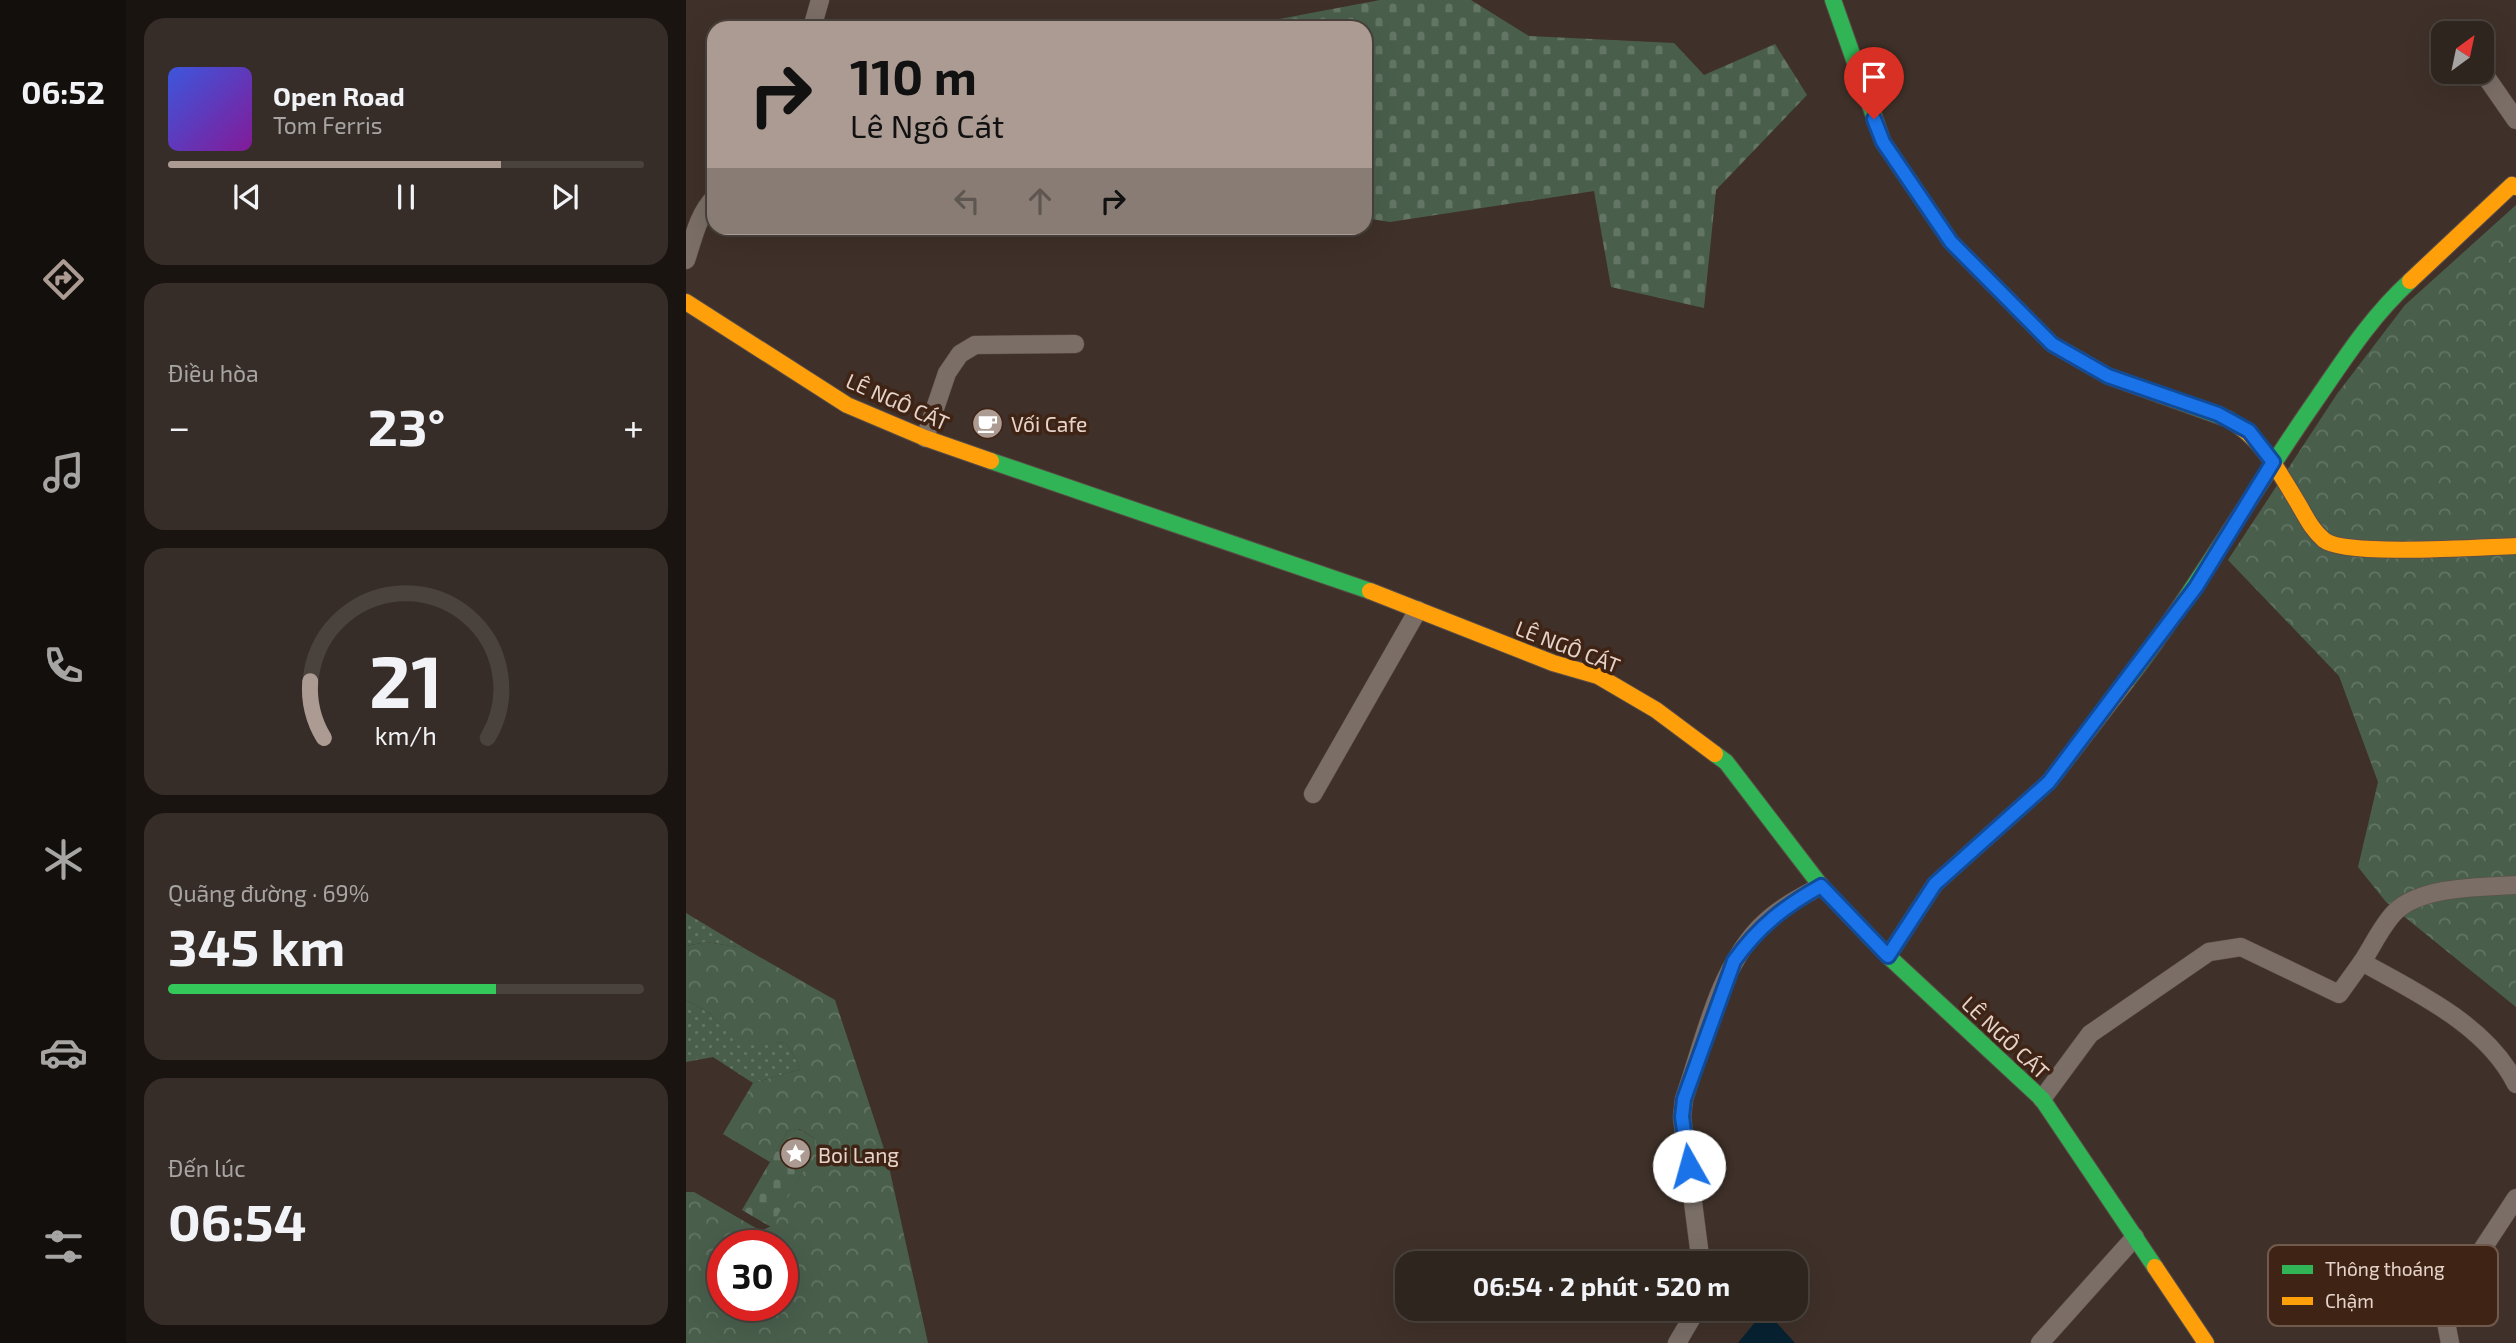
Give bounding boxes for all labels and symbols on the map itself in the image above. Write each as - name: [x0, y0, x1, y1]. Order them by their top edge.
- north arrow: [2431, 21, 2494, 84]
- pin: [1844, 47, 1904, 119]
- street label: LÊ NGÔ CÁT: [843, 367, 953, 435]
- cafe icon: Vối Cafe: [971, 406, 1005, 440]
- place label: Vối Cafe: [1011, 411, 1087, 436]
- street label: LÊ NGÔ CÁT: [1512, 615, 1624, 677]
- street label: LÊ NGÔ CÁT: [1957, 990, 2055, 1084]
- position arrow: [1652, 1129, 1726, 1203]
- place icon: Boi Lang: [778, 1137, 812, 1171]
- place label: Boi Lang: [818, 1142, 899, 1167]
- speed limit sign: 30: [707, 1230, 798, 1321]
- legend: [2268, 1245, 2498, 1326]
- text: Thông thoáng: [2325, 1257, 2445, 1280]
- text: Chậm: [2325, 1289, 2374, 1312]

